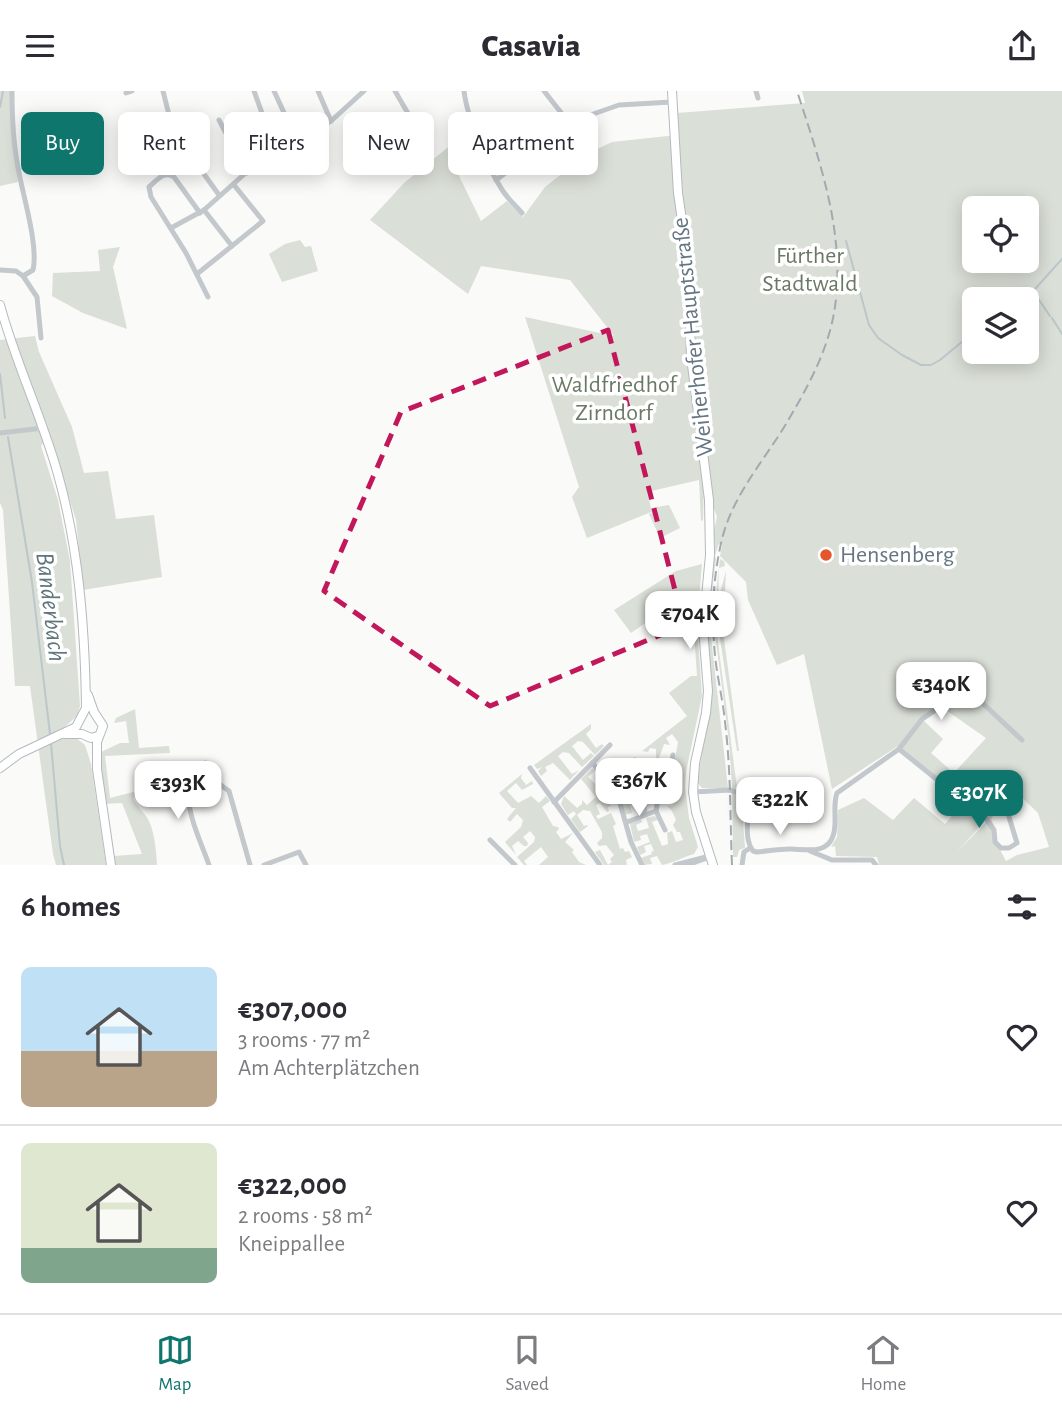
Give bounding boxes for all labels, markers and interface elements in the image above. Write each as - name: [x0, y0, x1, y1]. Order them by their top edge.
- icon: menu: [21, 27, 59, 65]
- icon: share: [1003, 27, 1041, 65]
- text: Casavia: [481, 30, 581, 62]
- chip: Buy: [21, 112, 104, 175]
- chip: Rent: [118, 112, 210, 175]
- chip: Filters: [224, 112, 329, 175]
- chip: New: [343, 112, 434, 175]
- chip: Apartment: [448, 112, 598, 175]
- map controls: [962, 196, 1039, 364]
- button: locate: [962, 196, 1039, 273]
- street label: Weiherhofer Hauptstraße: [668, 216, 718, 458]
- park label: Fürther Stadtwald: [762, 244, 858, 296]
- button: layers: [962, 287, 1039, 364]
- park label: Waldfriedhof Zirndorf: [552, 373, 678, 425]
- place label: Hensenberg: [840, 543, 955, 567]
- marker: Hensenberg: [818, 547, 834, 563]
- water label: Banderbach: [31, 551, 71, 663]
- pin: €704K: [641, 591, 739, 651]
- text: €704K: [661, 602, 719, 625]
- pin: €340K: [892, 663, 990, 722]
- text: €340K: [912, 673, 970, 696]
- pin: €367K: [590, 759, 688, 818]
- pin: €393K: [129, 761, 227, 821]
- text: €367K: [611, 769, 667, 792]
- pin: €307K: [930, 771, 1028, 830]
- text: €393K: [150, 772, 206, 795]
- pin: €322K: [731, 777, 829, 837]
- text: €307K: [951, 781, 1007, 804]
- text: €322K: [752, 788, 808, 811]
- icon: filters: [1003, 888, 1041, 926]
- text: 6 homes: [21, 892, 121, 922]
- text: €307,000: [238, 994, 347, 1024]
- icon: home: [77, 995, 161, 1079]
- icon: heart: [1003, 1018, 1041, 1056]
- text: 3 rooms · 77 m²: [238, 1029, 370, 1052]
- text: Am Achterplätzchen: [238, 1057, 420, 1080]
- text: €322,000: [238, 1170, 347, 1200]
- icon: home: [77, 1171, 161, 1255]
- icon: heart: [1003, 1194, 1041, 1232]
- text: 2 rooms · 58 m²: [238, 1205, 373, 1228]
- text: Kneippallee: [238, 1233, 345, 1256]
- tab: Map: [156, 1331, 194, 1396]
- tab: Saved: [505, 1331, 549, 1396]
- tab: Home: [860, 1331, 906, 1396]

